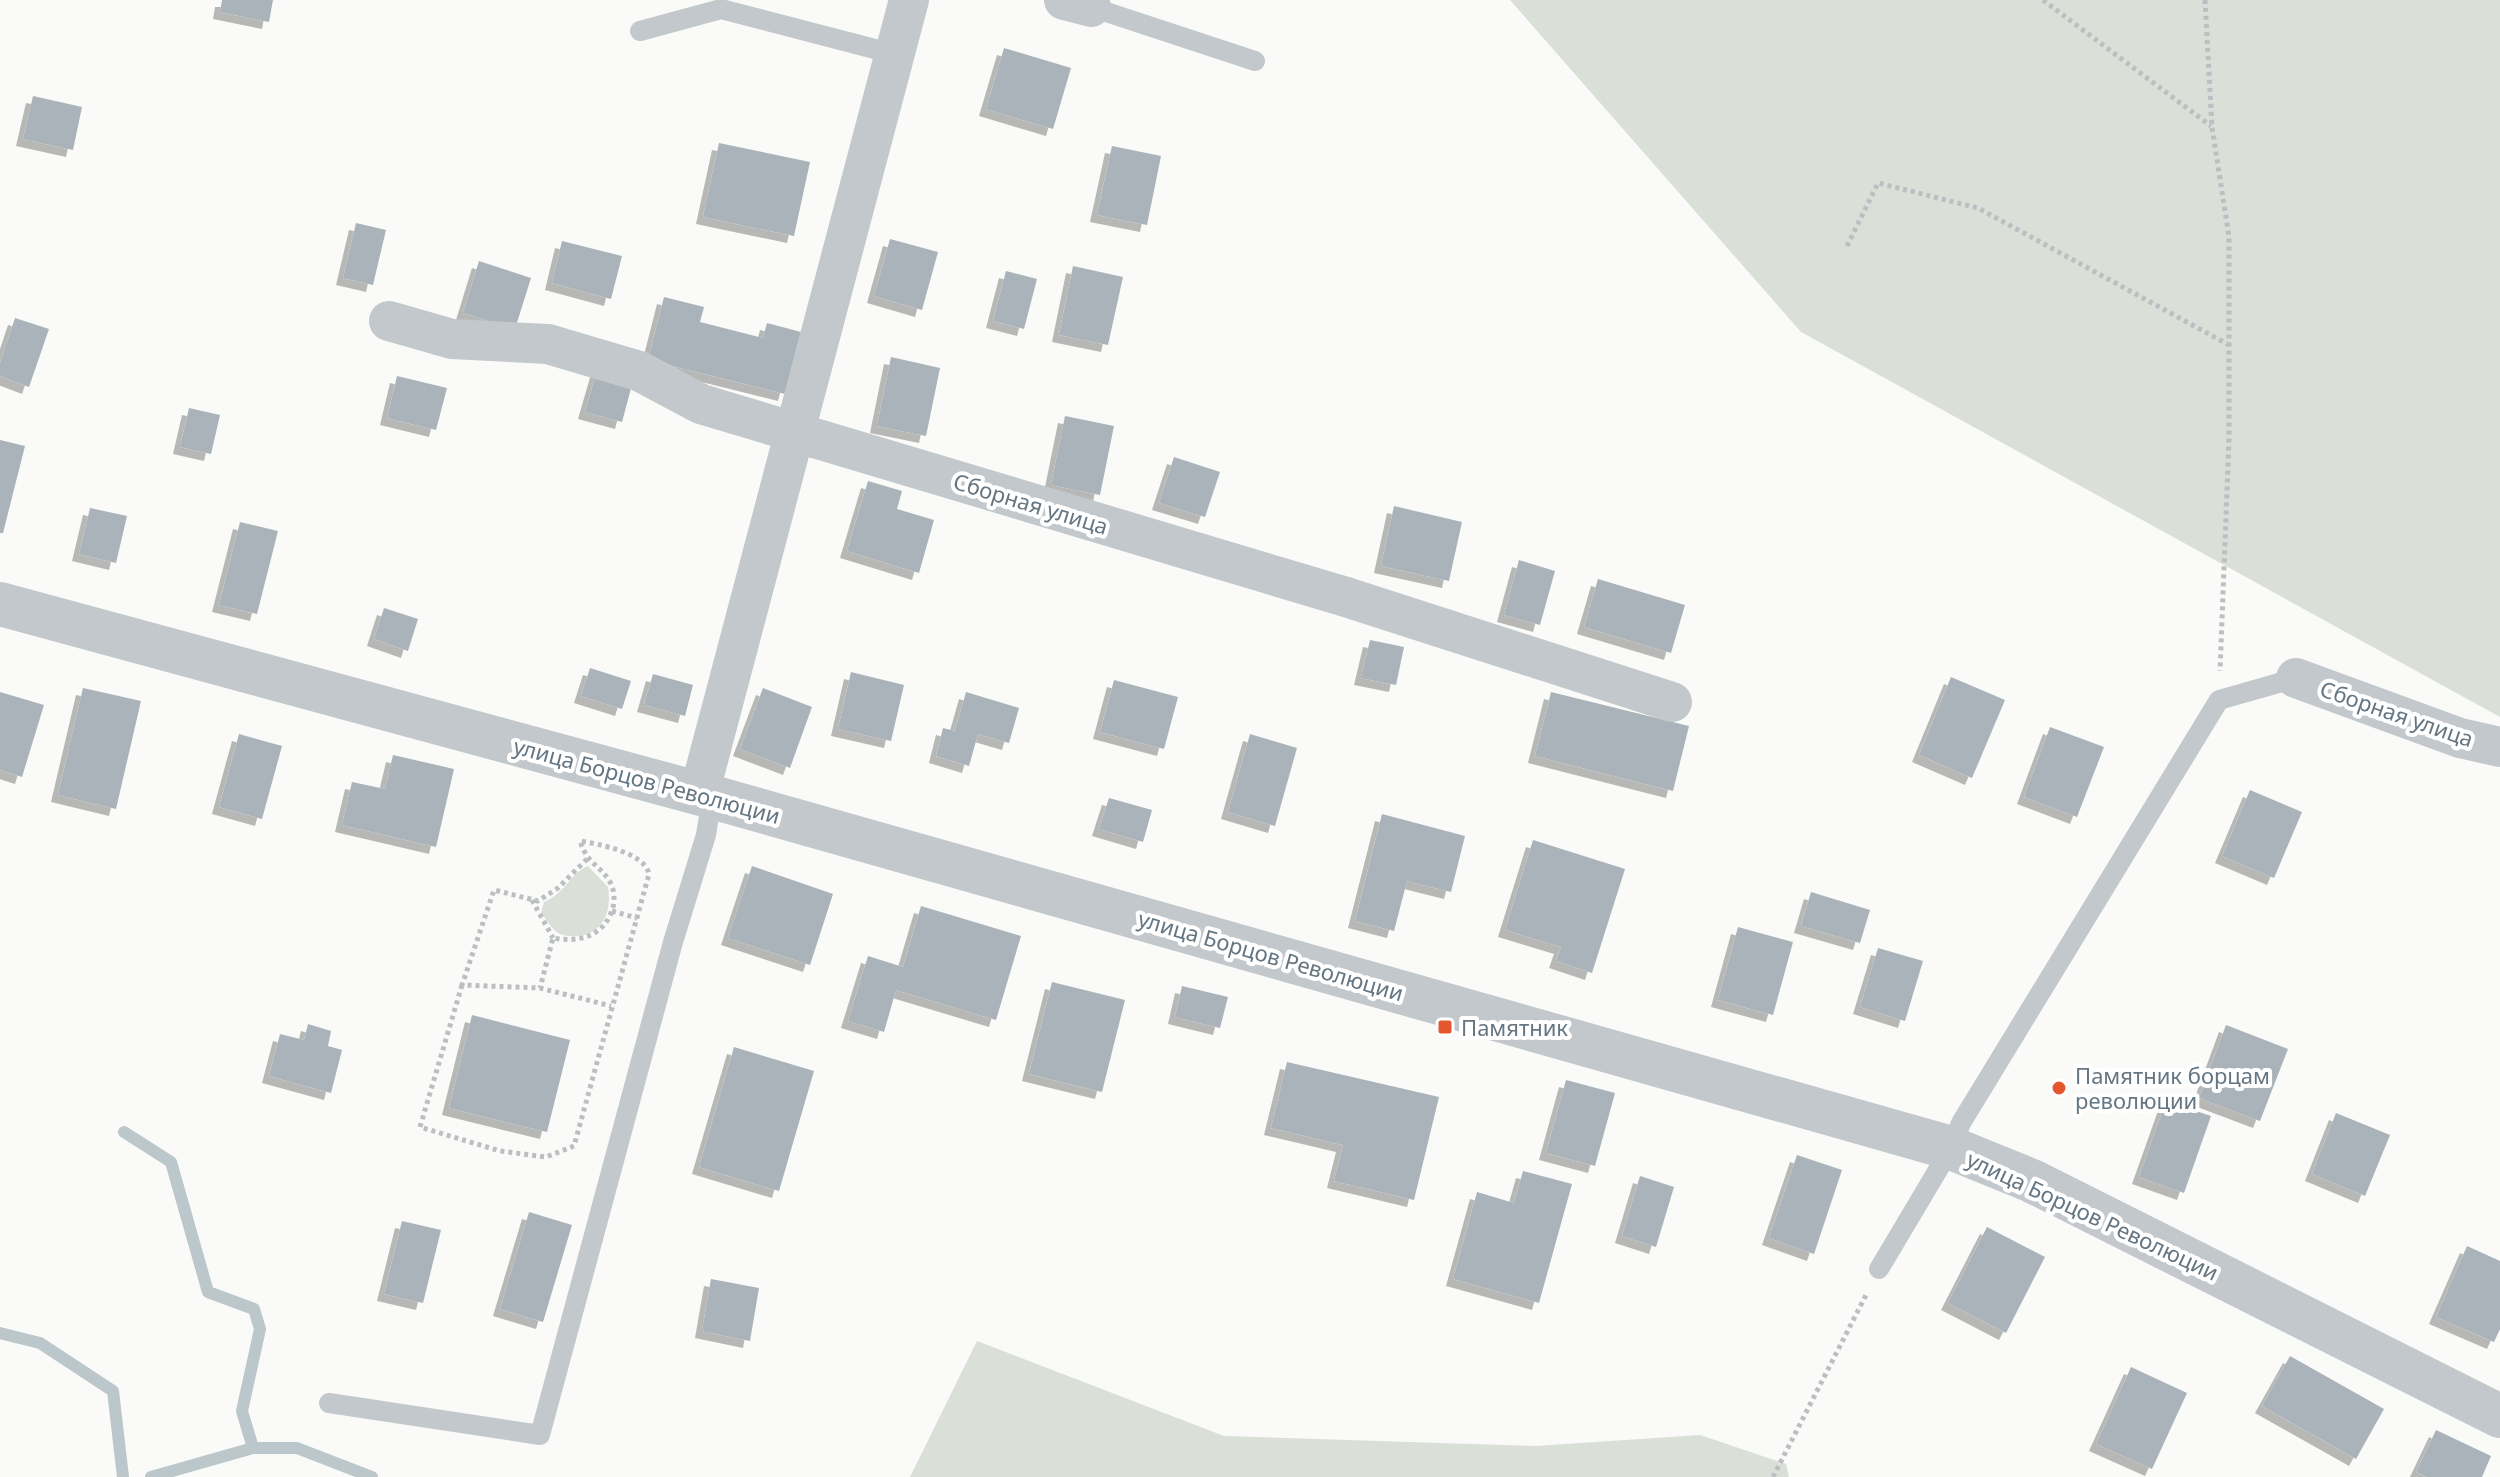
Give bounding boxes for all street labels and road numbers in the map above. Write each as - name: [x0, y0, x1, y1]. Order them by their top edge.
- street label: Сборная улица: [950, 465, 1112, 541]
- street label: Сборная улица: [2316, 673, 2478, 753]
- street label: улица Борцов Революции: [510, 730, 784, 830]
- street label: улица Борцов Революции: [1135, 903, 1407, 1007]
- street label: улица Борцов Революции: [1962, 1143, 2224, 1287]

